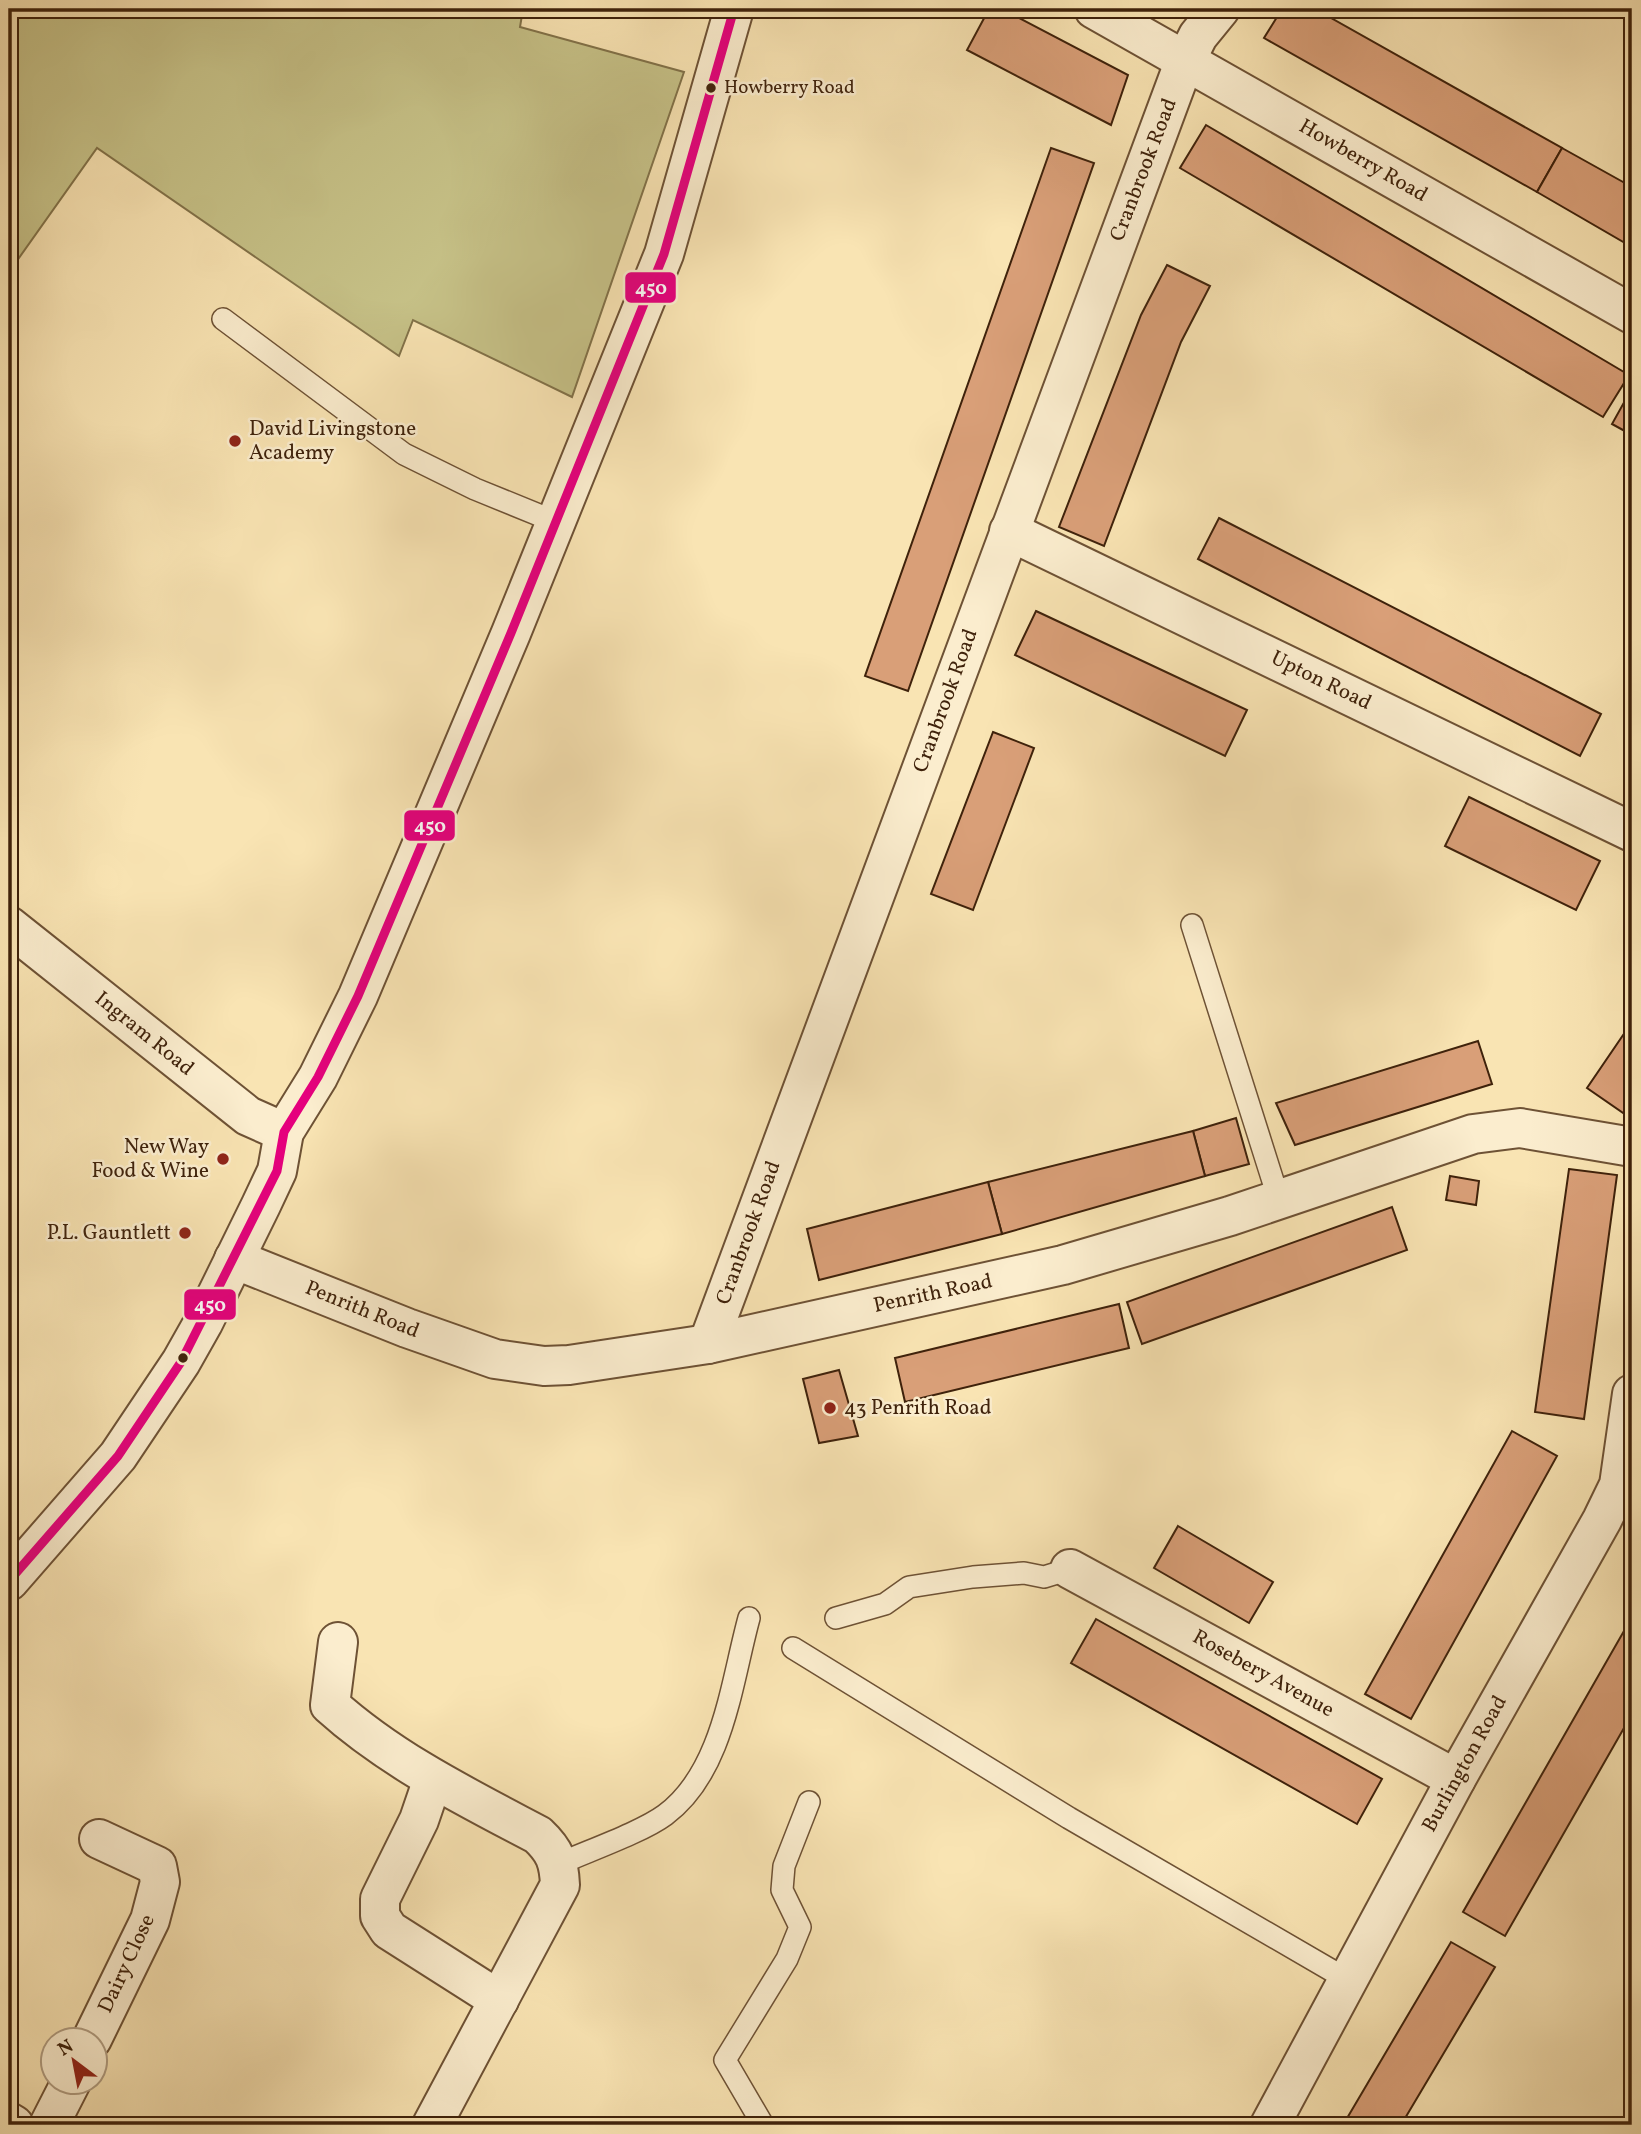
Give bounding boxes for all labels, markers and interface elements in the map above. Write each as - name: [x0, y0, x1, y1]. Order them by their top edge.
- place label: Howberry Road: [724, 75, 855, 101]
- marker: Howberry Road: [704, 81, 718, 95]
- street label: Cranbrook Road: [1103, 94, 1185, 246]
- street label: Howberry Road: [1293, 112, 1433, 210]
- line badge: 450: [624, 271, 677, 304]
- text: 450: [635, 276, 667, 302]
- place label: David Livingstone Academy: [249, 415, 416, 468]
- marker: David Livingstone Academy: [227, 433, 243, 449]
- street label: Cranbrook Road: [907, 625, 985, 777]
- street label: Upton Road: [1266, 644, 1376, 718]
- line badge: 450: [403, 809, 456, 842]
- text: 450: [414, 814, 446, 840]
- street label: Ingram Road: [88, 985, 200, 1083]
- place label: New Way Food & Wine: [91, 1133, 210, 1186]
- marker: New Way Food & Wine: [215, 1151, 231, 1167]
- street label: Cranbrook Road: [710, 1157, 788, 1309]
- place label: P.L. Gauntlett: [47, 1219, 171, 1248]
- marker: P.L. Gauntlett: [177, 1225, 193, 1241]
- street label: Penrith Road: [871, 1267, 995, 1321]
- street label: Penrith Road: [301, 1274, 423, 1346]
- line badge: 450: [183, 1288, 237, 1321]
- text: 450: [194, 1293, 226, 1319]
- unlabelled marker: [176, 1351, 190, 1365]
- place label: 43 Penrith Road: [844, 1394, 992, 1423]
- marker: 43 Penrith Road: [822, 1400, 838, 1416]
- street label: Rosebery Avenue: [1187, 1623, 1339, 1725]
- street label: Burlington Road: [1415, 1690, 1515, 1838]
- street label: Dairy Close: [91, 1910, 163, 2018]
- north arrow: [38, 2025, 108, 2096]
- text: N: [53, 2033, 79, 2063]

